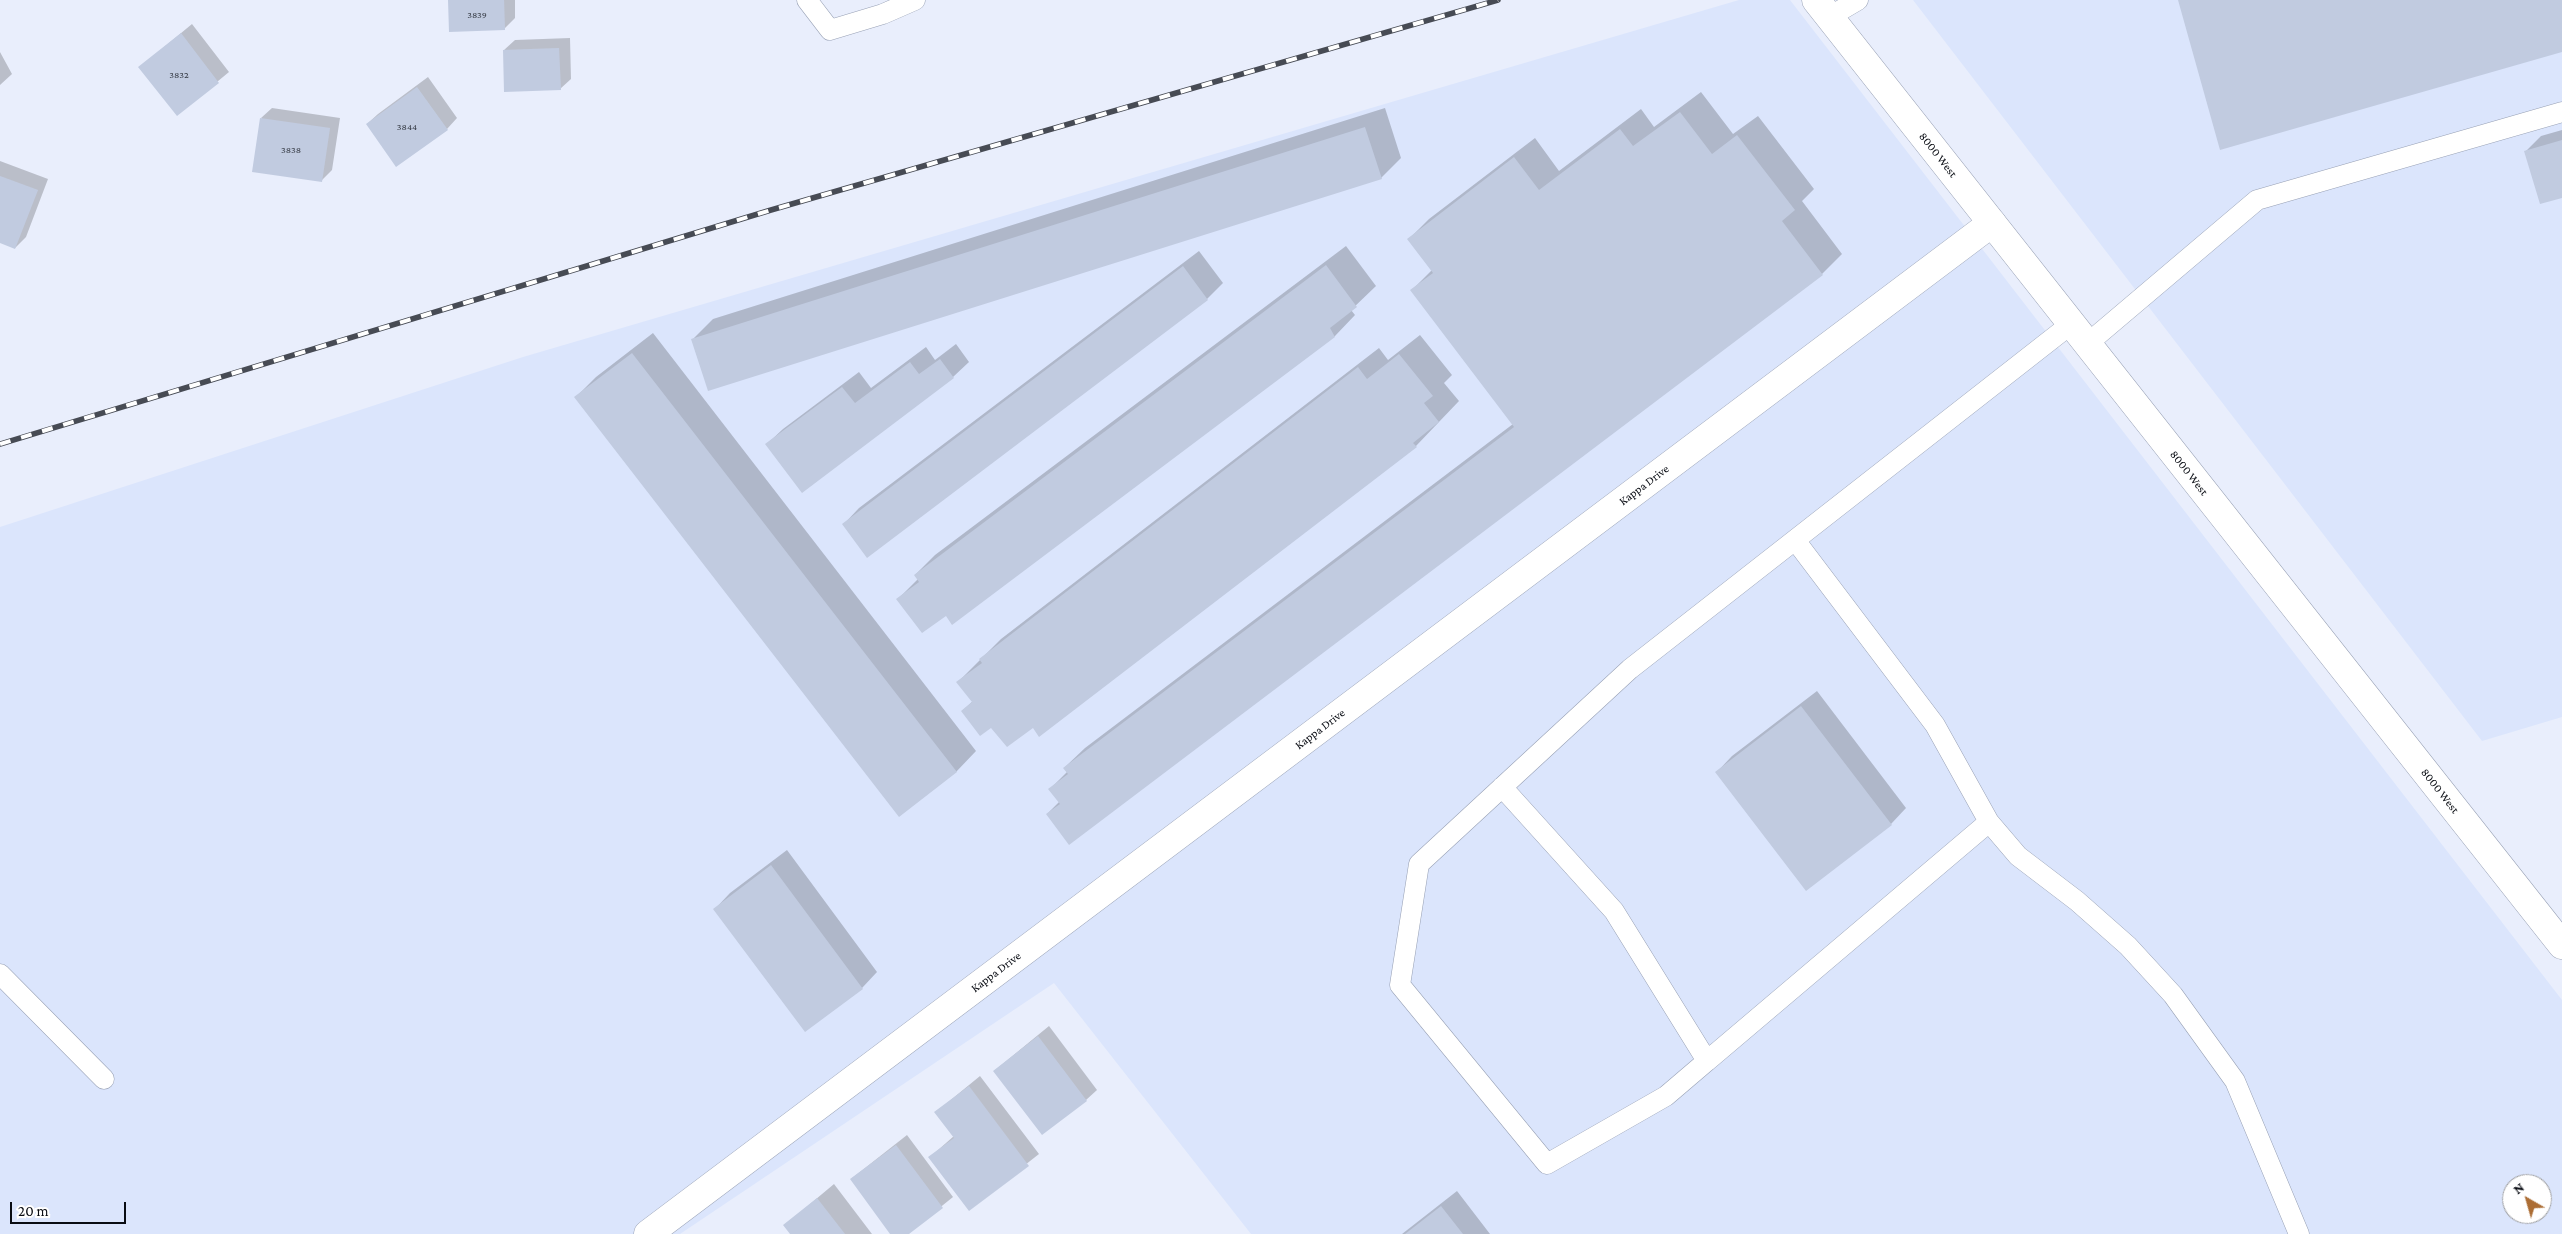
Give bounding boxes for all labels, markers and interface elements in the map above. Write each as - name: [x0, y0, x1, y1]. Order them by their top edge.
- house number: 3839: [467, 9, 487, 21]
- house number: 3832: [169, 69, 189, 81]
- house number: 3844: [397, 121, 417, 133]
- street label: 8000 West: [1916, 129, 1960, 181]
- house number: 3838: [281, 144, 301, 156]
- street label: 8000 West: [2167, 447, 2211, 499]
- street label: Kappa Drive: [1616, 462, 1672, 508]
- street label: Kappa Drive: [1292, 706, 1348, 752]
- street label: 8000 West: [2418, 765, 2462, 817]
- street label: Kappa Drive: [968, 949, 1024, 995]
- north arrow: [2502, 1174, 2552, 1224]
- text: N: [2510, 1179, 2527, 1197]
- scale bar: [12, 1192, 129, 1224]
- text: 20 m: [18, 1203, 49, 1219]

